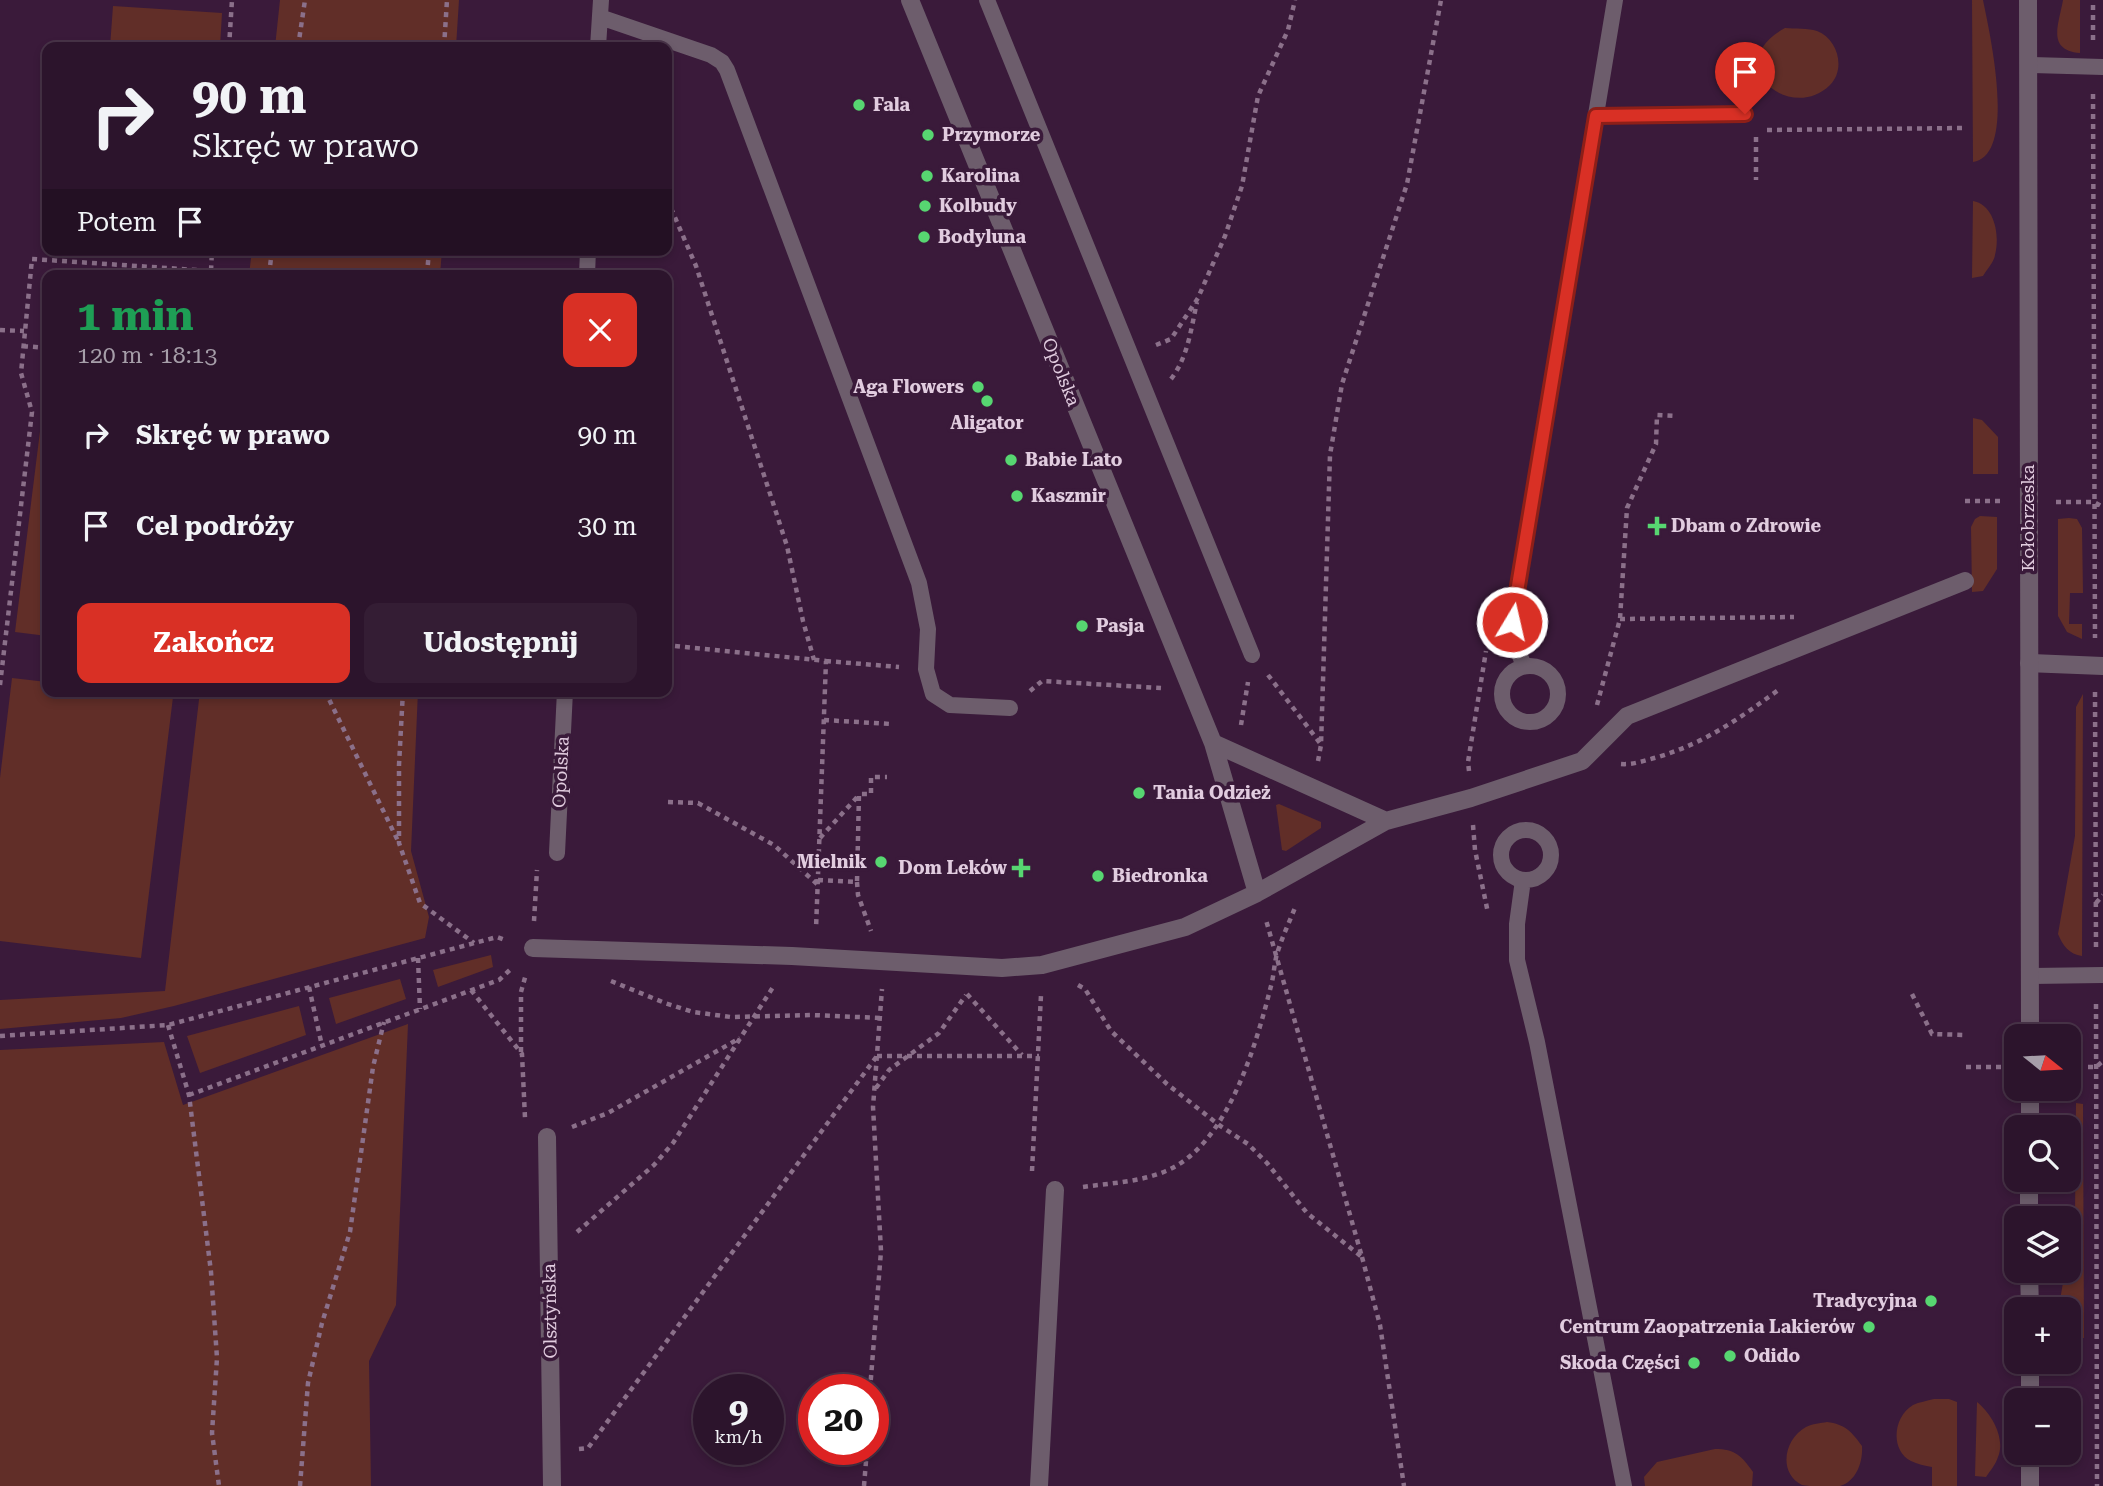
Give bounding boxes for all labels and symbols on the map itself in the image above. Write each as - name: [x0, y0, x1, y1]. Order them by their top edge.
- pin: [1715, 42, 1775, 114]
- place label: Fala: [873, 94, 911, 115]
- marker: Fala: [851, 97, 867, 113]
- place label: Przymorze: [942, 124, 1041, 145]
- marker: Przymorze: [920, 127, 936, 143]
- place label: Karolina: [941, 165, 1020, 186]
- marker: Karolina: [919, 168, 935, 184]
- place label: Kolbudy: [939, 195, 1017, 216]
- marker: Kolbudy: [917, 198, 933, 214]
- place label: Bodyluna: [938, 226, 1026, 247]
- marker: Bodyluna: [916, 229, 932, 245]
- street label: Opolska: [1038, 335, 1085, 409]
- place label: Aga Flowers: [853, 376, 964, 397]
- marker: Aga Flowers: [970, 379, 986, 395]
- marker: Aligator: [979, 393, 995, 409]
- place label: Aligator: [950, 412, 1024, 433]
- place label: Babie Lato: [1025, 449, 1123, 470]
- marker: Babie Lato: [1003, 452, 1019, 468]
- street label: Kołobrzeska: [2017, 464, 2038, 572]
- place label: Kaszmir: [1031, 485, 1106, 506]
- marker: Kaszmir: [1009, 488, 1025, 504]
- place label: Dbam o Zdrowie: [1671, 515, 1821, 536]
- marker: Dbam o Zdrowie: [1649, 518, 1665, 534]
- position arrow: [1475, 585, 1549, 659]
- place label: Pasja: [1096, 615, 1145, 636]
- marker: Pasja: [1074, 618, 1090, 634]
- street label: Opolska: [548, 735, 573, 808]
- place label: Tania Odzież: [1153, 782, 1271, 803]
- marker: Tania Odzież: [1131, 785, 1147, 801]
- place label: Mielnik: [797, 851, 868, 872]
- marker: Mielnik: [873, 854, 889, 870]
- place label: Dom Leków: [898, 857, 1008, 878]
- marker: Dom Leków: [1013, 860, 1029, 876]
- place label: Biedronka: [1112, 865, 1208, 886]
- marker: Biedronka: [1090, 868, 1106, 884]
- north arrow: [2004, 1024, 2081, 1101]
- street label: Olsztyńska: [538, 1263, 561, 1359]
- place label: Tradycyjna: [1813, 1290, 1917, 1311]
- marker: Tradycyjna: [1923, 1293, 1939, 1309]
- place label: Centrum Zaopatrzenia Lakierów: [1559, 1316, 1856, 1337]
- marker: Centrum Zaopatrzenia Lakierów: [1861, 1319, 1877, 1335]
- place label: Odido: [1744, 1345, 1801, 1366]
- marker: Odido: [1722, 1348, 1738, 1364]
- place label: Skoda Części: [1560, 1352, 1680, 1373]
- marker: Skoda Części: [1686, 1355, 1702, 1371]
- speed limit sign: 20: [798, 1374, 889, 1465]

